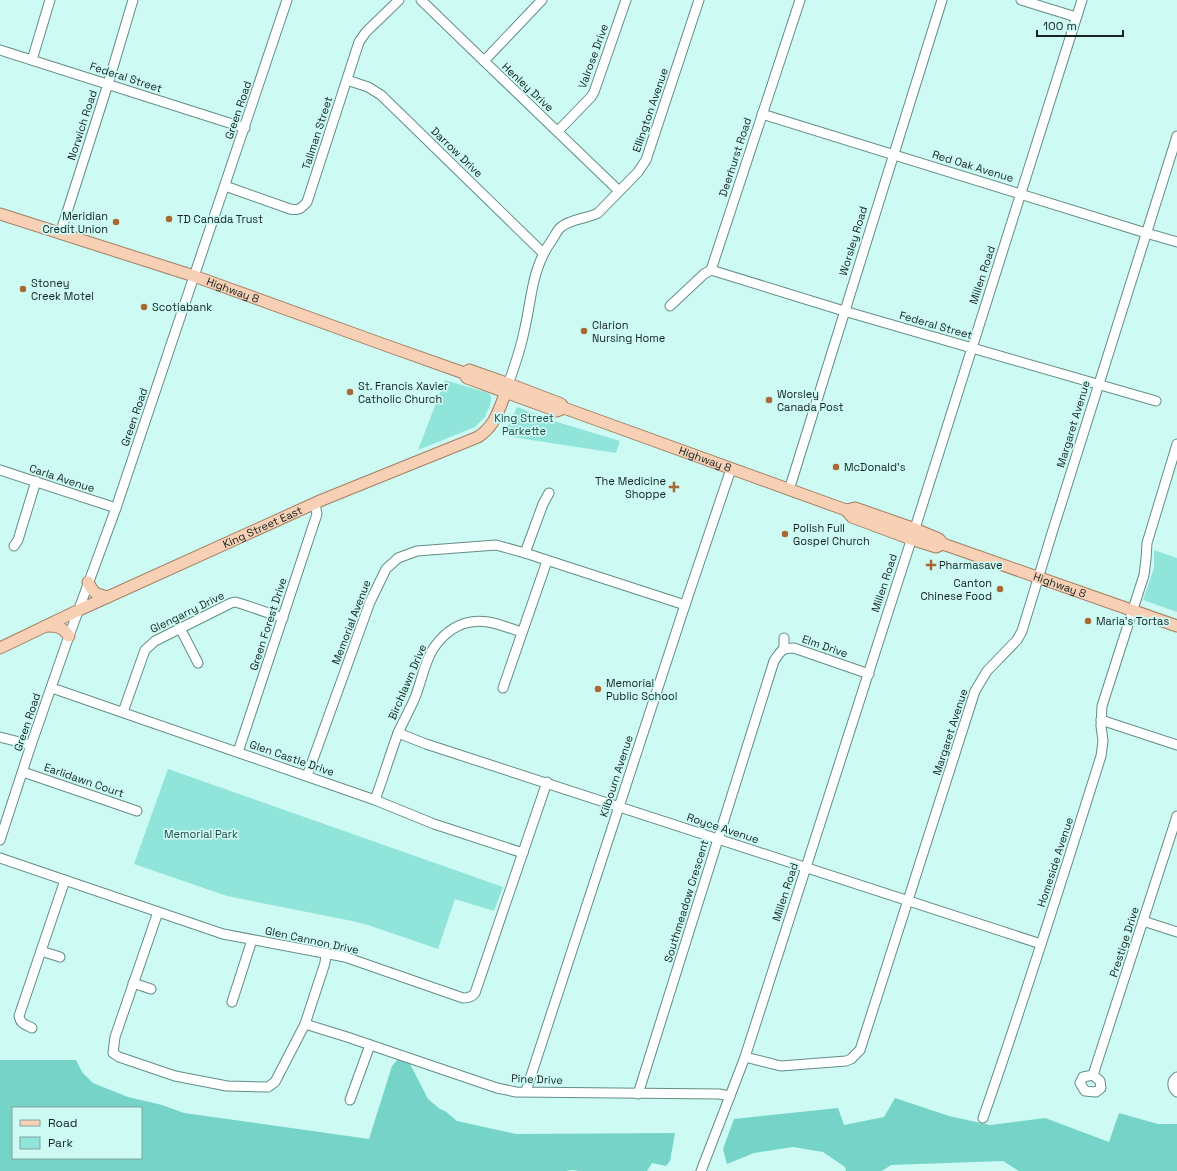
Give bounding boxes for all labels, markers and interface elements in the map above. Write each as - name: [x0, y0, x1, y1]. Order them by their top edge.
- scale bar: [1037, 12, 1123, 38]
- text: 100 m: [1043, 18, 1077, 34]
- street label: Valrose Drive: [575, 22, 611, 90]
- street label: Federal Street: [88, 59, 164, 95]
- street label: Henley Drive: [499, 60, 557, 114]
- street label: Ellington Avenue: [629, 66, 671, 154]
- street label: Green Road: [221, 79, 255, 141]
- street label: Norwich Road: [64, 88, 100, 162]
- street label: Tallman Street: [299, 95, 335, 171]
- street label: Deerhurst Road: [716, 116, 754, 198]
- street label: Darrow Drive: [428, 124, 486, 180]
- street label: Red Oak Avenue: [931, 147, 1015, 185]
- street label: Worsley Road: [836, 205, 870, 277]
- place label: Meridian Credit Union: [43, 209, 108, 236]
- place label: TD Canada Trust: [177, 212, 263, 226]
- marker: TD Canada Trust: [164, 214, 174, 224]
- marker: Meridian Credit Union: [111, 217, 121, 227]
- street label: Millen Road: [966, 244, 998, 306]
- street label: Highway 8: [205, 274, 261, 306]
- place label: Stoney Creek Motel: [31, 276, 94, 303]
- marker: Stoney Creek Motel: [18, 284, 28, 294]
- place label: Scotiabank: [152, 300, 212, 314]
- marker: Scotiabank: [139, 302, 149, 312]
- street label: Federal Street: [898, 308, 974, 342]
- place label: Clarion Nursing Home: [592, 318, 665, 345]
- marker: Clarion Nursing Home: [579, 326, 589, 336]
- place label: St. Francis Xavier Catholic Church: [358, 379, 448, 406]
- street label: Margaret Avenue: [1053, 379, 1093, 469]
- street label: Green Road: [117, 386, 151, 448]
- marker: St. Francis Xavier Catholic Church: [345, 387, 355, 397]
- place label: Worsley Canada Post: [777, 387, 844, 414]
- marker: Worsley Canada Post: [764, 395, 774, 405]
- park label: King Street Parkette: [494, 411, 554, 438]
- street label: Highway 8: [677, 443, 734, 475]
- place label: McDonald's: [844, 460, 906, 474]
- street label: Carla Avenue: [27, 461, 97, 495]
- marker: McDonald's: [831, 462, 841, 472]
- place label: The Medicine Shoppe: [595, 474, 666, 501]
- marker: The Medicine Shoppe: [669, 482, 679, 492]
- street label: King Street East: [220, 503, 304, 551]
- place label: Polish Full Gospel Church: [793, 521, 870, 548]
- marker: Polish Full Gospel Church: [780, 529, 790, 539]
- street label: Millen Road: [868, 552, 900, 614]
- place label: Pharmasave: [939, 558, 1003, 572]
- marker: Pharmasave: [926, 560, 936, 570]
- street label: Highway 8: [1032, 569, 1088, 601]
- street label: Green Forest Drive: [246, 576, 290, 672]
- place label: Canton Chinese Food: [921, 576, 992, 603]
- street label: Memorial Avenue: [328, 578, 374, 666]
- marker: Canton Chinese Food: [995, 584, 1005, 594]
- street label: Glengarry Drive: [148, 588, 226, 636]
- place label: Maria's Tortas: [1096, 614, 1169, 628]
- marker: Maria's Tortas: [1083, 616, 1093, 626]
- street label: Elm Drive: [800, 632, 850, 660]
- street label: Birchlawn Drive: [385, 642, 429, 722]
- place label: Memorial Public School: [606, 676, 678, 703]
- marker: Memorial Public School: [593, 684, 603, 694]
- street label: Margaret Avenue: [929, 687, 971, 777]
- street label: Green Road: [10, 691, 44, 753]
- street label: Kilbourn Avenue: [596, 733, 636, 819]
- street label: Glen Castle Drive: [248, 737, 336, 779]
- street label: Earlidawn Court: [42, 760, 126, 800]
- street label: Royce Avenue: [685, 810, 761, 846]
- street label: Homeside Avenue: [1034, 815, 1076, 909]
- park label: Memorial Park: [164, 827, 238, 841]
- street label: Southmeadow Crescent: [661, 838, 711, 964]
- street label: Millen Road: [769, 861, 801, 923]
- street label: Prestige Drive: [1106, 905, 1142, 979]
- street label: Glen Cannon Drive: [264, 923, 360, 957]
- street label: Pine Drive: [511, 1071, 563, 1087]
- legend: [12, 1107, 142, 1159]
- text: Road: [48, 1115, 77, 1131]
- text: Park: [48, 1135, 73, 1151]

